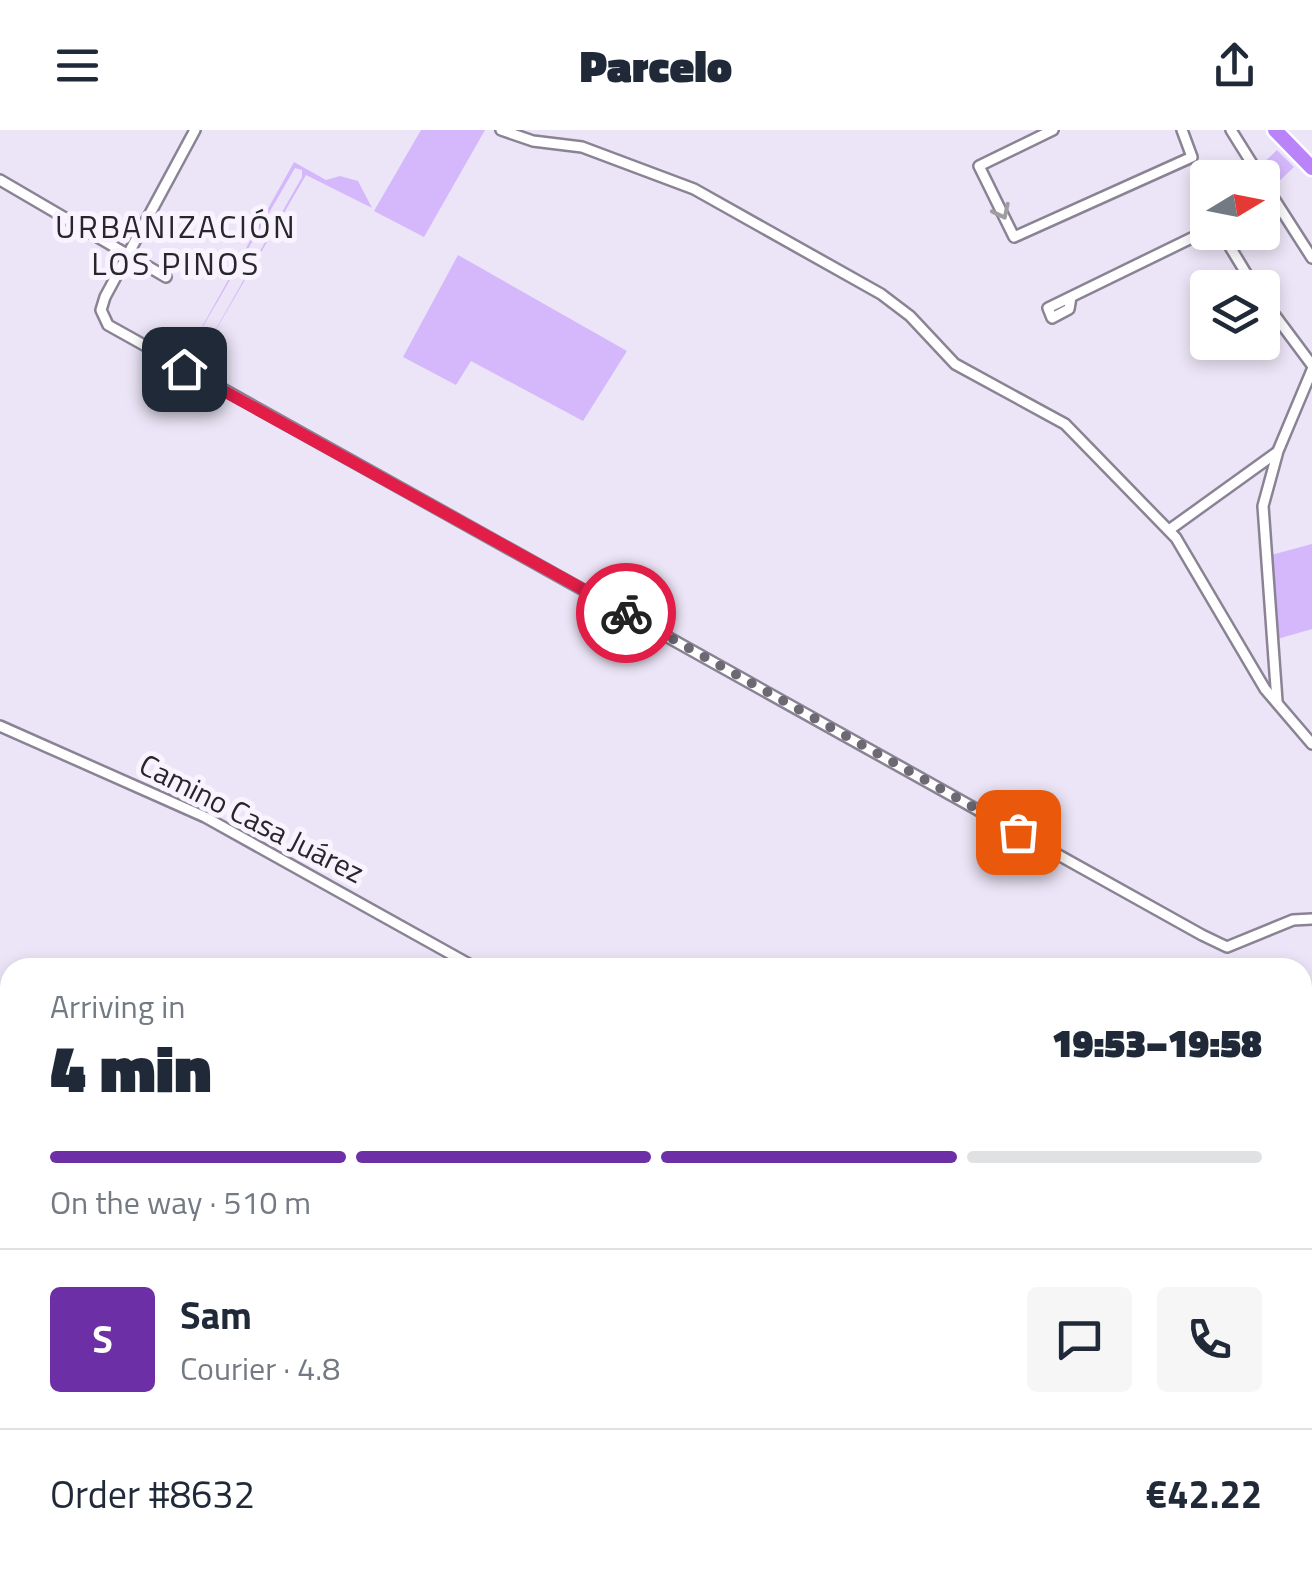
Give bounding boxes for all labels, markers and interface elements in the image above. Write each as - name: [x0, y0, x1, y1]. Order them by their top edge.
- text: Parcelo: [580, 31, 732, 99]
- icon: menu: [50, 38, 105, 93]
- icon: share: [1207, 38, 1262, 93]
- north arrow: [1190, 160, 1280, 250]
- map controls: [1190, 160, 1280, 360]
- district label: URBANIZACIÓN LOS PINOS: [55, 202, 297, 287]
- one-way arrow: [989, 202, 1009, 220]
- button: layers: [1190, 270, 1280, 360]
- pin: [142, 327, 227, 412]
- icon: home: [157, 342, 212, 397]
- courier: [576, 563, 676, 663]
- icon: bike: [599, 586, 654, 641]
- street label: Camino Casa Juárez: [132, 741, 372, 895]
- pin: [976, 790, 1061, 875]
- icon: bag: [991, 805, 1046, 860]
- text: Arriving in: [50, 982, 186, 1030]
- text: 19:53–19:58: [1052, 1014, 1262, 1072]
- text: 4 min: [50, 1018, 211, 1117]
- text: On the way · 510 m: [50, 1178, 311, 1226]
- text: Sam: [180, 1286, 252, 1344]
- button: chat: [1027, 1287, 1132, 1392]
- button: phone: [1157, 1287, 1262, 1392]
- text: S: [92, 1310, 113, 1368]
- text: Courier · 4.8: [180, 1344, 340, 1392]
- text: Order #8632: [50, 1465, 255, 1523]
- text: €42.22: [1146, 1465, 1262, 1523]

